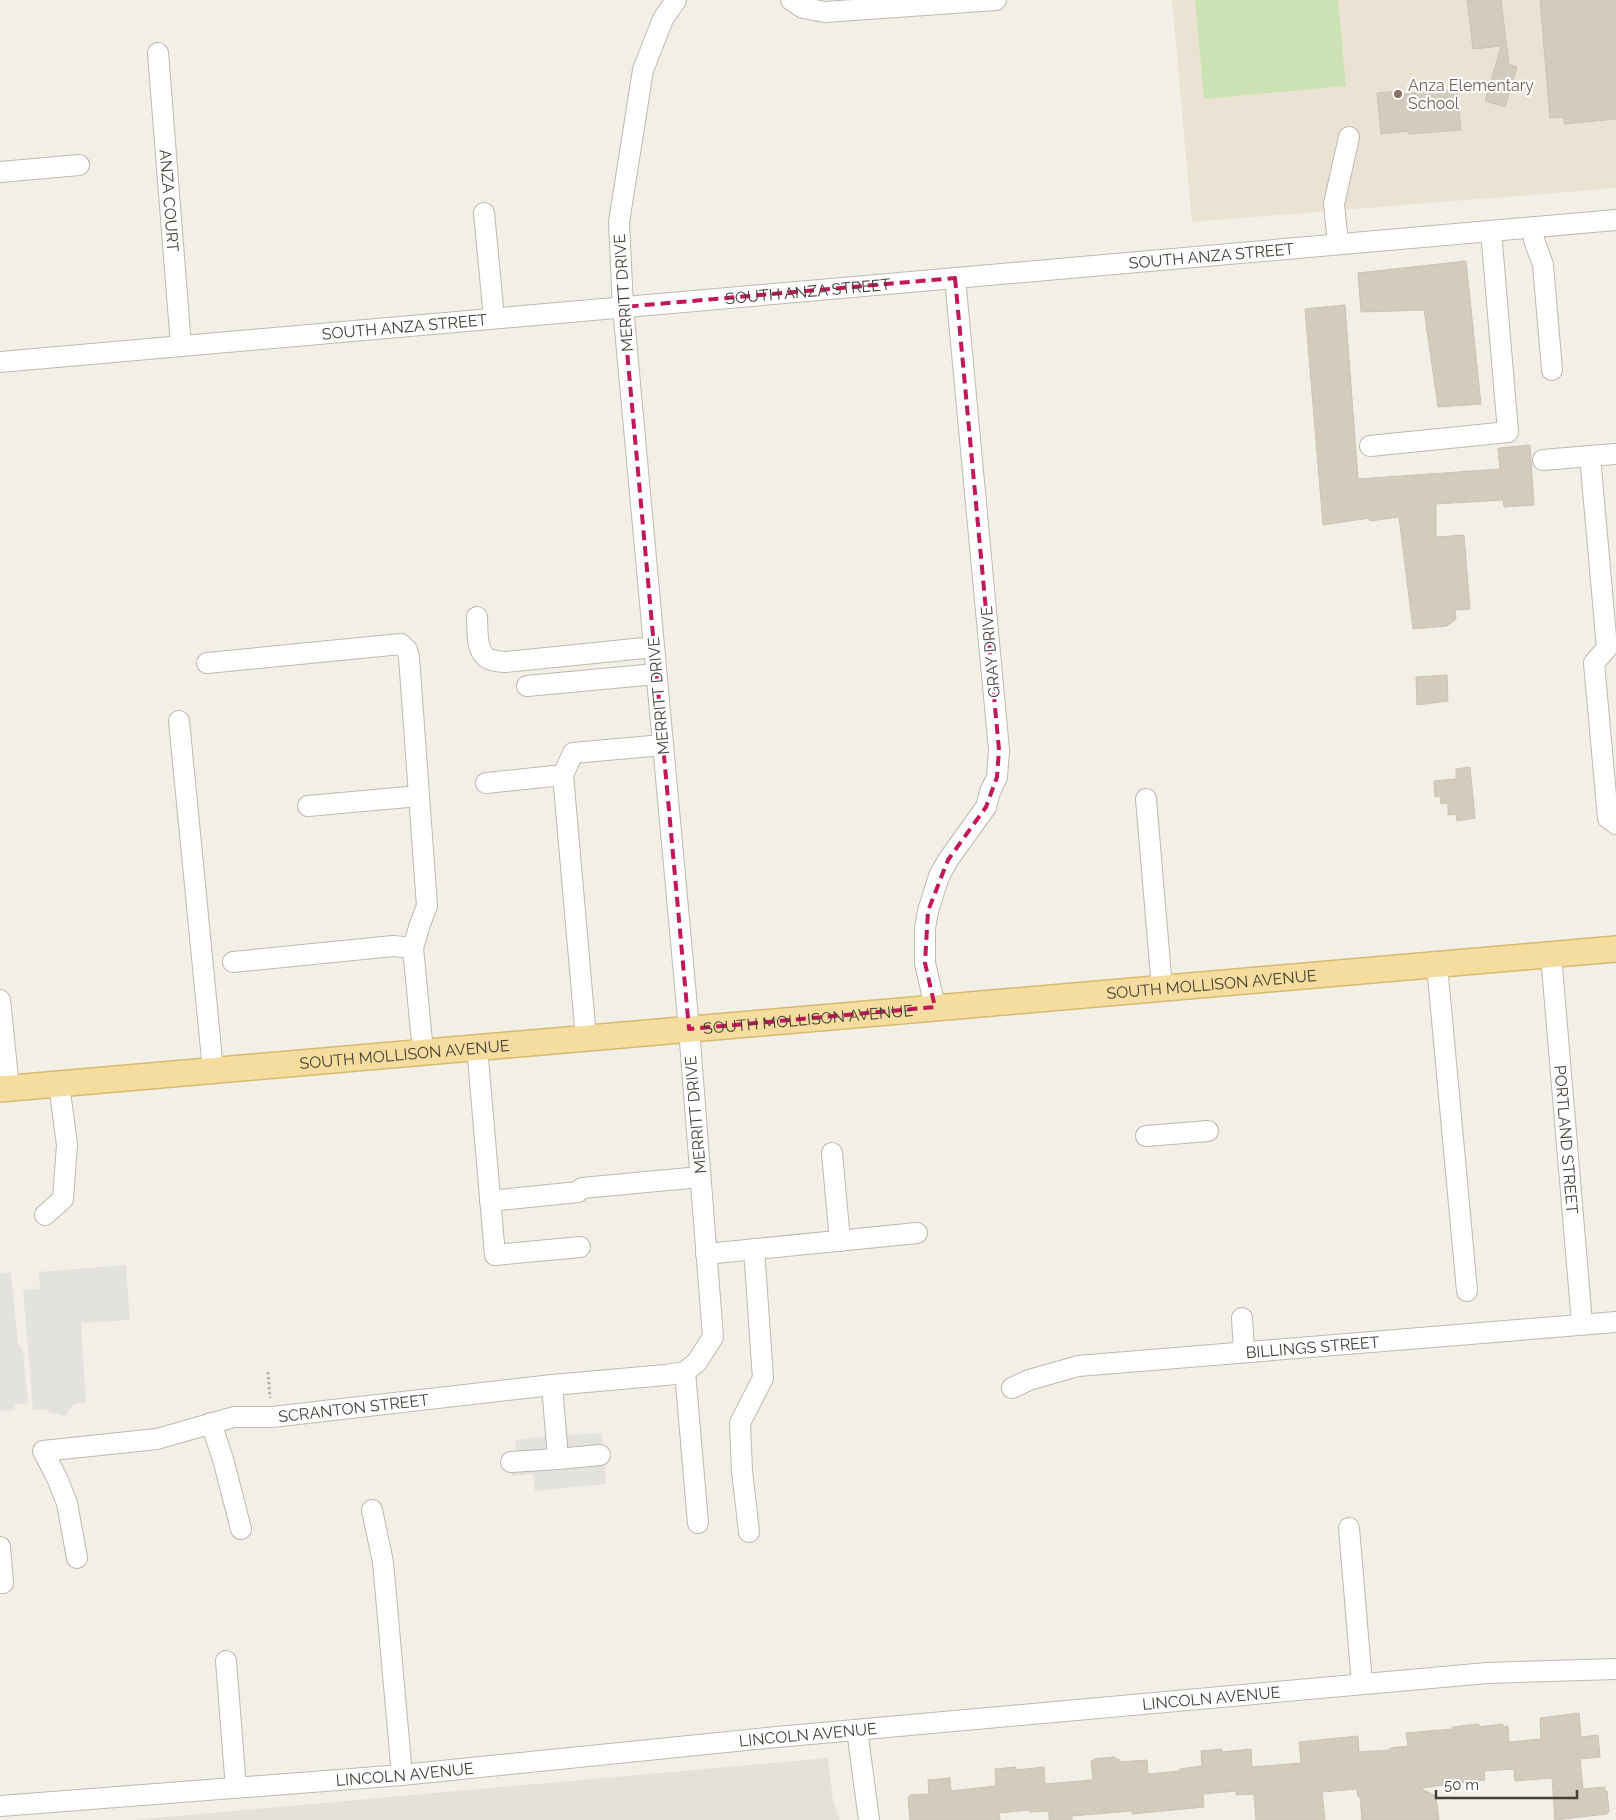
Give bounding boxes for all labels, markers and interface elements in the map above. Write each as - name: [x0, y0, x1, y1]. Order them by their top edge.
- place label: Anza Elementary School: [1408, 76, 1534, 113]
- marker: Anza Elementary School: [1392, 88, 1404, 100]
- street label: ANZA COURT: [156, 149, 183, 253]
- street label: MERRITT DRIVE: [610, 233, 637, 353]
- street label: SOUTH ANZA STREET: [1128, 239, 1295, 273]
- street label: SOUTH ANZA STREET: [724, 275, 892, 308]
- street label: SOUTH ANZA STREET: [321, 310, 488, 344]
- street label: GRAY DRIVE: [977, 605, 1004, 699]
- street label: MERRITT DRIVE: [644, 636, 673, 756]
- street label: SOUTH MOLLISON AVENUE: [1106, 966, 1317, 1003]
- street label: SOUTH MOLLISON AVENUE: [702, 1001, 914, 1038]
- street label: SOUTH MOLLISON AVENUE: [299, 1036, 511, 1073]
- street label: MERRITT DRIVE: [681, 1055, 710, 1175]
- street label: PORTLAND STREET: [1550, 1064, 1582, 1215]
- street label: BILLINGS STREET: [1245, 1332, 1380, 1362]
- street label: SCRANTON STREET: [277, 1390, 430, 1426]
- street label: LINCOLN AVENUE: [1141, 1683, 1281, 1714]
- street label: LINCOLN AVENUE: [738, 1719, 878, 1751]
- street label: LINCOLN AVENUE: [335, 1759, 475, 1790]
- scale bar: [1436, 1768, 1577, 1800]
- text: 50 m: [1444, 1776, 1479, 1794]

